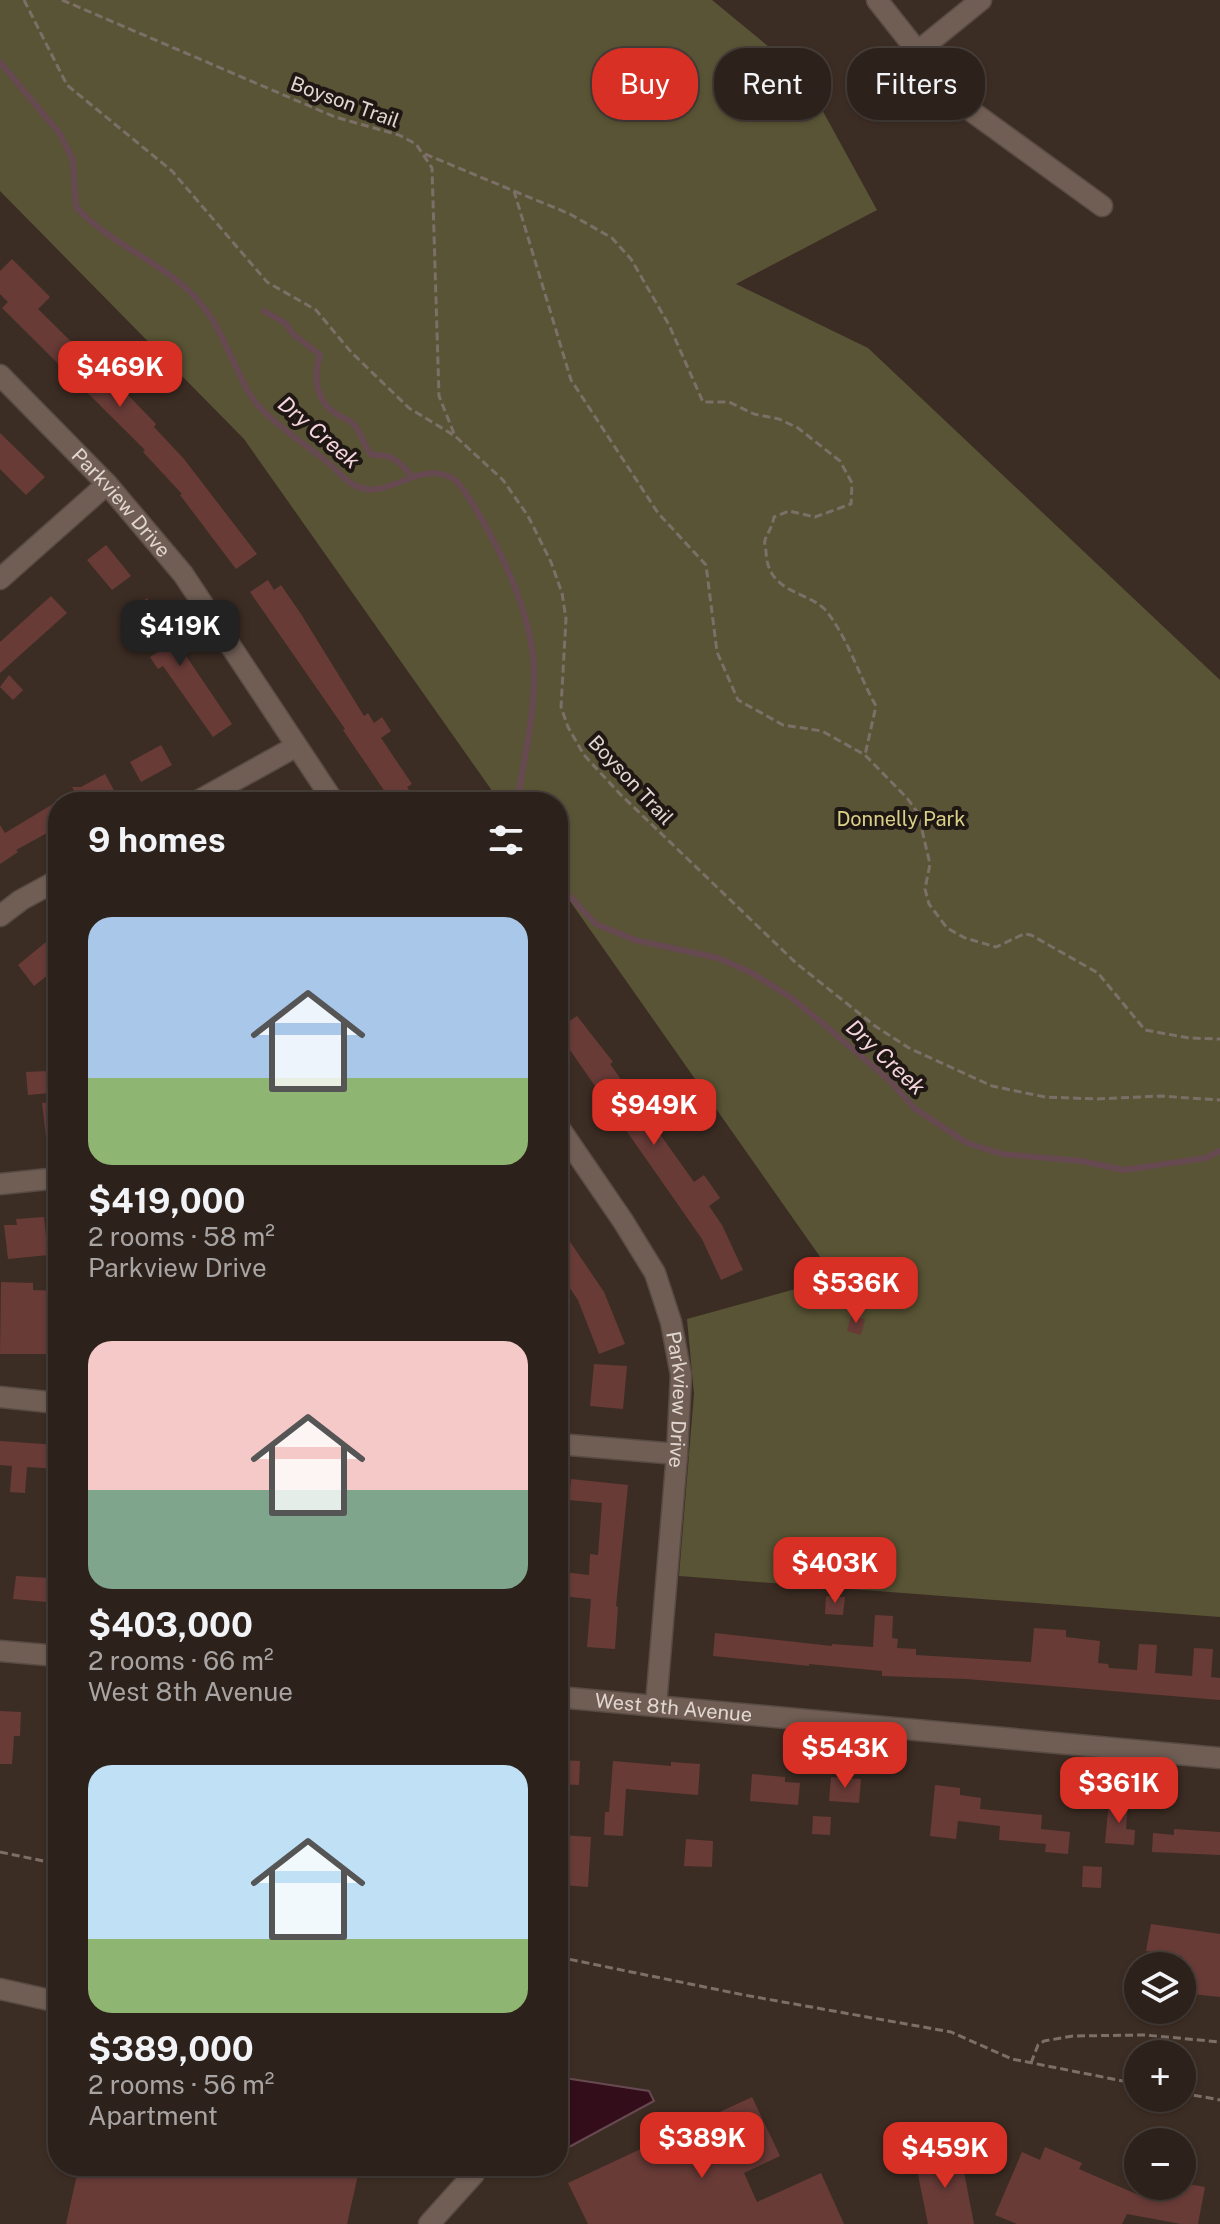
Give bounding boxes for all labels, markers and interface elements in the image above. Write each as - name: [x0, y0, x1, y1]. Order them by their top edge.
- chip: Buy: [592, 48, 698, 120]
- chip: Rent: [714, 48, 831, 120]
- chip: Filters: [847, 48, 985, 120]
- street label: Boyson Trail: [287, 71, 403, 133]
- pin: $469K: [64, 341, 176, 409]
- text: $469K: [76, 351, 164, 382]
- water label: Dry Creek: [273, 390, 365, 474]
- street label: Parkview Drive: [67, 443, 176, 562]
- pin: $419K: [124, 600, 236, 668]
- text: $419K: [139, 610, 221, 641]
- street label: Boyson Trail: [583, 730, 679, 830]
- park label: Donnelly Park: [836, 807, 966, 831]
- icon: filters: [484, 818, 528, 862]
- text: 9 homes: [88, 820, 226, 860]
- icon: home: [236, 969, 380, 1113]
- water label: Dry Creek: [841, 1014, 931, 1100]
- pin: $949K: [598, 1079, 710, 1147]
- text: $949K: [610, 1089, 698, 1120]
- text: $419,000: [88, 1181, 245, 1221]
- text: 2 rooms · 58 m²: [88, 1221, 275, 1252]
- text: Parkview Drive: [88, 1252, 267, 1283]
- pin: $536K: [800, 1257, 912, 1325]
- text: $536K: [812, 1267, 900, 1298]
- street label: Parkview Drive: [661, 1329, 693, 1469]
- icon: home: [236, 1393, 380, 1537]
- pin: $403K: [779, 1537, 891, 1605]
- text: $403K: [791, 1547, 879, 1578]
- text: $403,000: [88, 1605, 253, 1645]
- text: 2 rooms · 66 m²: [88, 1645, 274, 1676]
- text: West 8th Avenue: [88, 1676, 293, 1707]
- street label: West 8th Avenue: [594, 1688, 753, 1727]
- pin: $543K: [789, 1722, 901, 1790]
- text: $543K: [801, 1732, 889, 1763]
- pin: $361K: [1063, 1757, 1175, 1825]
- text: $361K: [1078, 1767, 1160, 1798]
- icon: home: [236, 1817, 380, 1961]
- map controls: [1124, 1952, 1196, 2200]
- button: layers: [1124, 1952, 1196, 2024]
- text: $389,000: [88, 2029, 254, 2069]
- button: +: [1124, 2040, 1196, 2112]
- text: 2 rooms · 56 m²: [88, 2069, 274, 2100]
- text: Apartment: [88, 2100, 218, 2131]
- pin: $389K: [646, 2112, 758, 2180]
- text: $389K: [658, 2122, 746, 2153]
- pin: $459K: [889, 2122, 1001, 2190]
- button: −: [1124, 2128, 1196, 2200]
- text: $459K: [901, 2132, 989, 2163]

